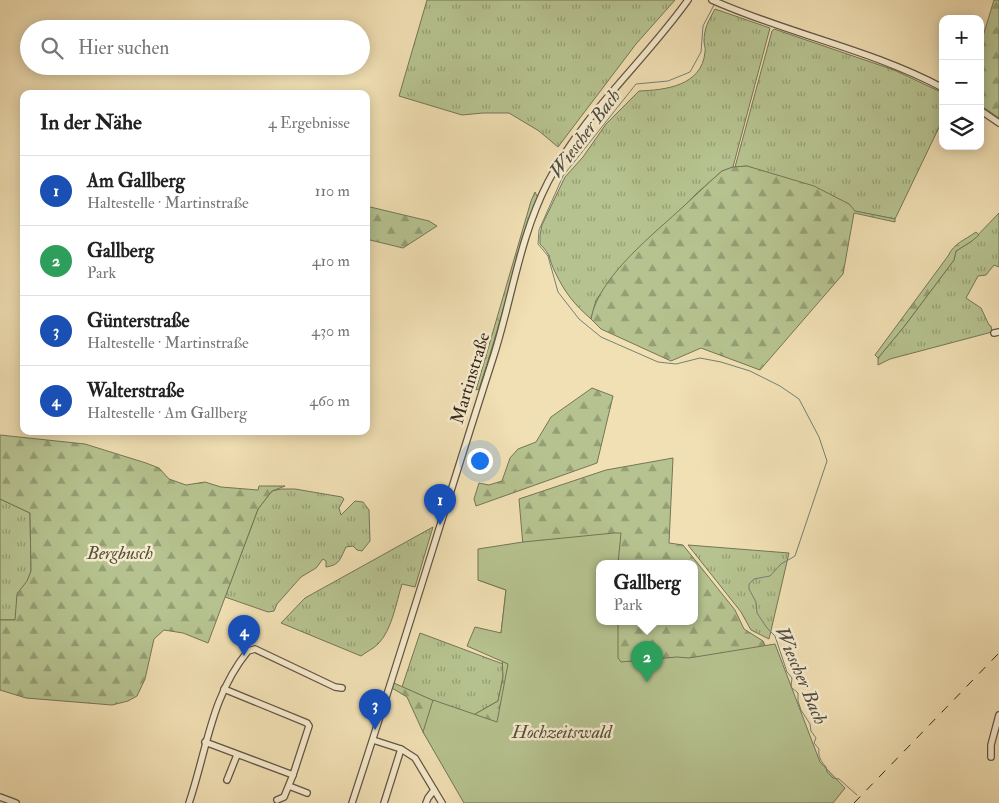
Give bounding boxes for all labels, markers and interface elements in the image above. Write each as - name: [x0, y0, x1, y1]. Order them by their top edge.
- map controls: [939, 15, 984, 150]
- button: +: [939, 15, 984, 60]
- search box: [20, 20, 370, 75]
- icon: search: [38, 34, 66, 62]
- text: Hier suchen: [78, 36, 169, 60]
- button: −: [939, 60, 984, 105]
- water label: Wiescher Bach: [544, 85, 626, 183]
- button: layers: [939, 105, 984, 150]
- text: In der Nähe: [40, 109, 142, 136]
- text: 4 Ergebnisse: [268, 113, 350, 133]
- text: Am Gallberg: [87, 169, 185, 193]
- text: 1: [53, 181, 59, 201]
- text: 110 m: [315, 181, 350, 201]
- text: Haltestelle · Martinstraße: [87, 193, 249, 213]
- text: Gallberg: [87, 239, 154, 263]
- text: 2: [52, 251, 60, 271]
- text: 410 m: [312, 251, 350, 271]
- text: Park: [87, 263, 116, 283]
- text: Günterstraße: [87, 309, 189, 333]
- text: 3: [53, 321, 59, 341]
- text: 430 m: [311, 321, 350, 341]
- street label: Martinstraße: [446, 329, 495, 427]
- text: Haltestelle · Martinstraße: [87, 333, 249, 353]
- text: Walterstraße: [87, 379, 184, 403]
- text: 4: [52, 391, 60, 411]
- text: 460 m: [309, 391, 350, 411]
- text: Haltestelle · Am Gallberg: [87, 403, 247, 423]
- your location: [467, 448, 493, 474]
- pin: 1: [424, 484, 456, 525]
- park label: Bergbusch: [86, 542, 153, 565]
- popup: [596, 560, 698, 625]
- text: Gallberg: [613, 571, 681, 595]
- text: Park: [613, 595, 643, 615]
- pin: 4: [228, 615, 260, 656]
- water label: Wiescher Bach: [770, 623, 833, 728]
- pin: 2: [631, 641, 663, 682]
- pin: 3: [359, 689, 391, 730]
- park label: Hochzeitswald: [511, 721, 613, 744]

